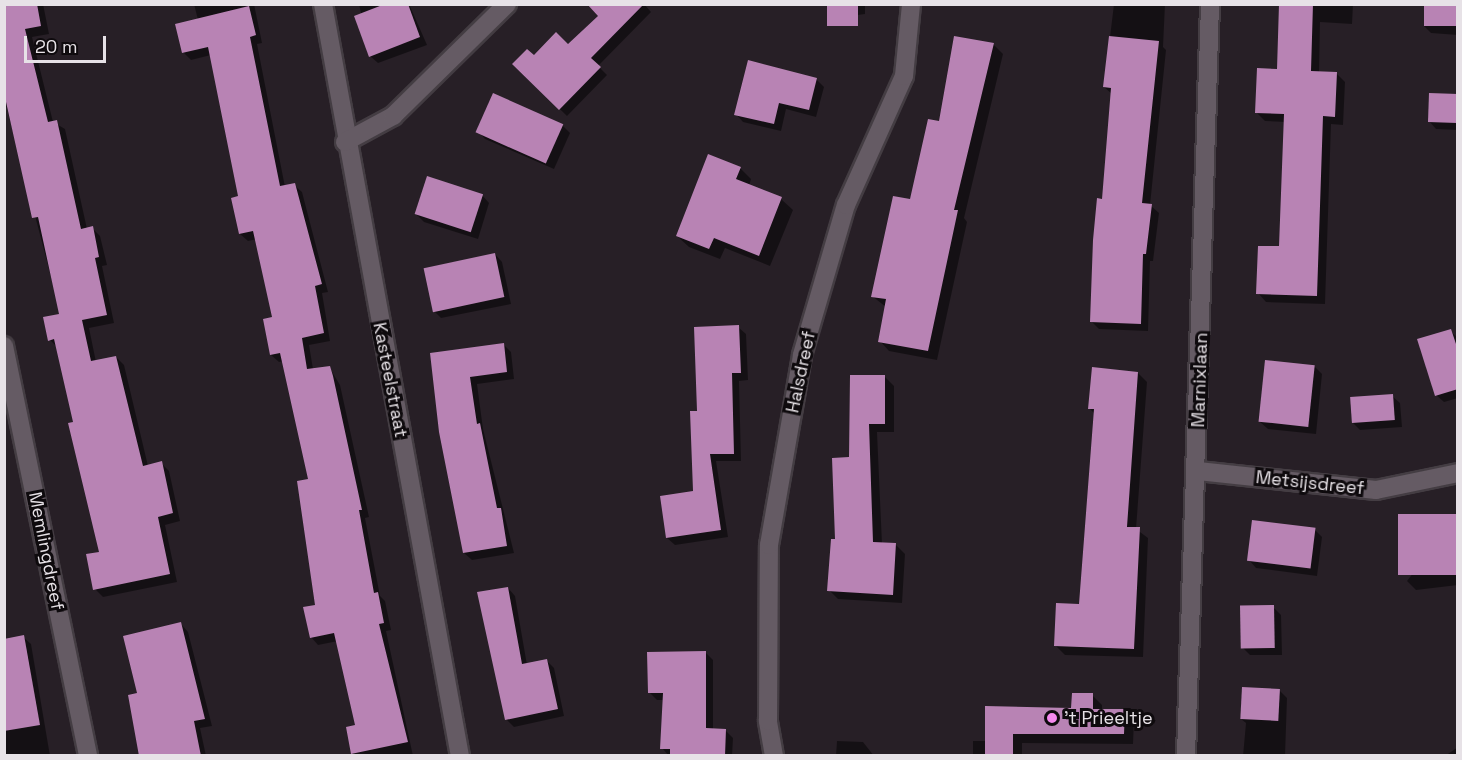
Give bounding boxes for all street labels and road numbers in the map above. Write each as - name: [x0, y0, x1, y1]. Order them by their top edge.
- street label: Kasteelstraat: [368, 321, 412, 439]
- street label: Halsdreef: [782, 329, 820, 415]
- street label: Marnixlaan: [1188, 332, 1212, 428]
- street label: Metsijsdreef: [1255, 467, 1365, 499]
- street label: Memlingdreef: [24, 490, 68, 612]

